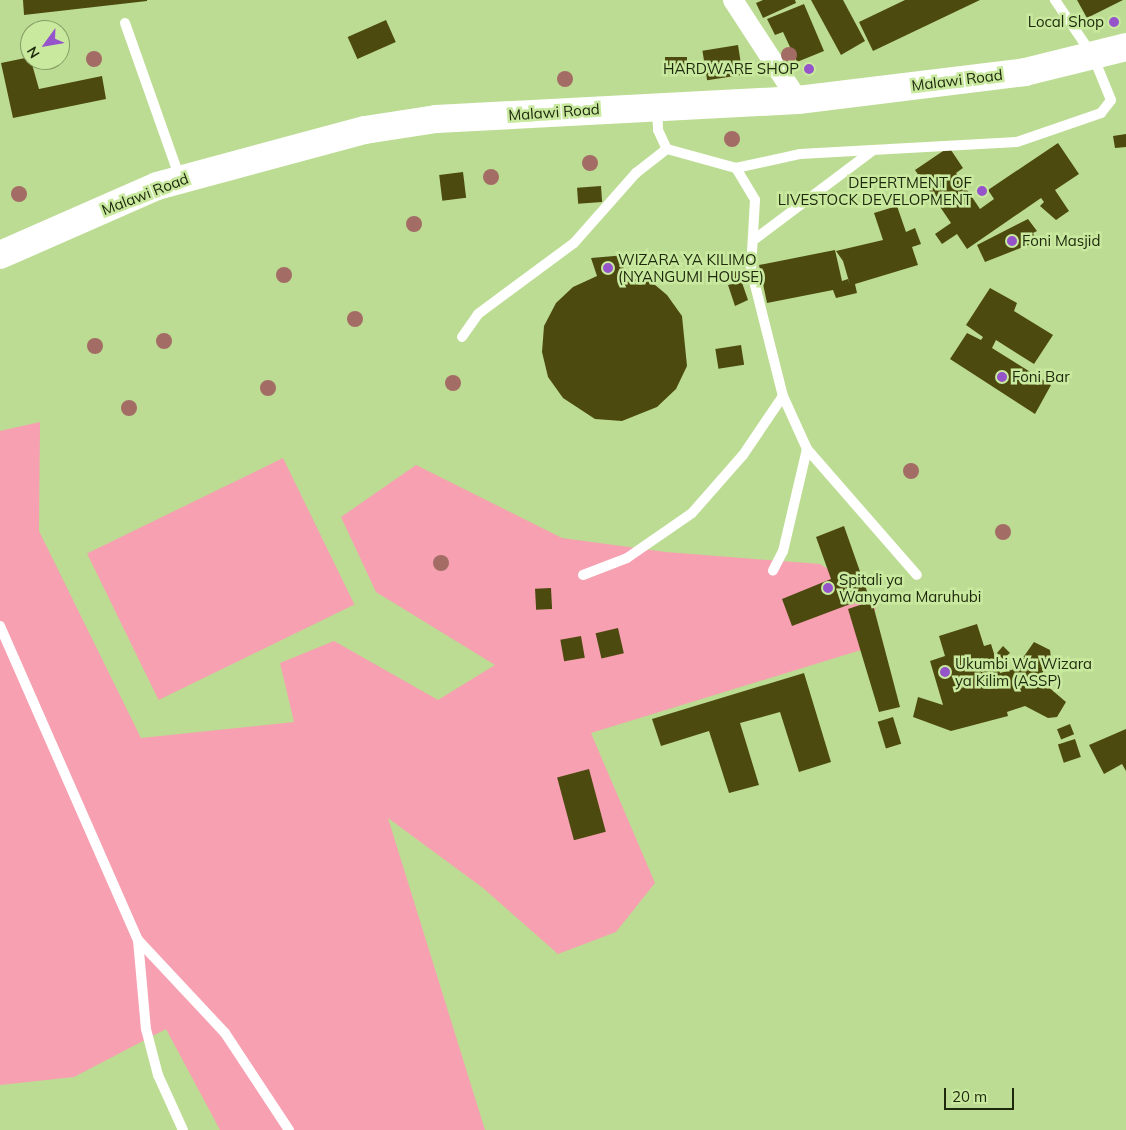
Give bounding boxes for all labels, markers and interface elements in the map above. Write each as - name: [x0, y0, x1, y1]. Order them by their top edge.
- place label: Local Shop: [1028, 13, 1104, 31]
- marker: Local Shop: [1108, 16, 1120, 28]
- north arrow: [20, 20, 70, 70]
- text: N: [23, 43, 44, 62]
- place label: HARDWARE SHOP: [663, 60, 799, 78]
- marker: HARDWARE SHOP: [803, 63, 815, 75]
- street label: Malawi Road: [910, 65, 1004, 95]
- street label: Malawi Road: [508, 100, 600, 124]
- street label: Malawi Road: [99, 169, 191, 219]
- place label: DEPERTMENT OF LIVESTOCK DEVELOPMENT: [778, 173, 972, 208]
- marker: DEPERTMENT OF LIVESTOCK DEVELOPMENT: [976, 185, 988, 197]
- place label: Foni Masjid: [1022, 232, 1100, 250]
- marker: Foni Masjid: [1006, 235, 1018, 247]
- place label: WIZARA YA KILIMO (NYANGUMI HOUSE): [618, 250, 764, 285]
- marker: WIZARA YA KILIMO (NYANGUMI HOUSE): [602, 262, 614, 274]
- place label: Foni Bar: [1012, 368, 1070, 386]
- marker: Foni Bar: [996, 371, 1008, 383]
- place label: Spitali ya Wanyama Maruhubi: [839, 570, 981, 605]
- marker: Spitali ya Wanyama Maruhubi: [821, 581, 835, 595]
- place label: Ukumbi Wa Wizara ya Kilim (ASSP): [955, 654, 1092, 689]
- marker: Ukumbi Wa Wizara ya Kilim (ASSP): [939, 666, 951, 678]
- scale bar: [946, 1078, 1016, 1110]
- text: 20 m: [952, 1087, 987, 1106]

